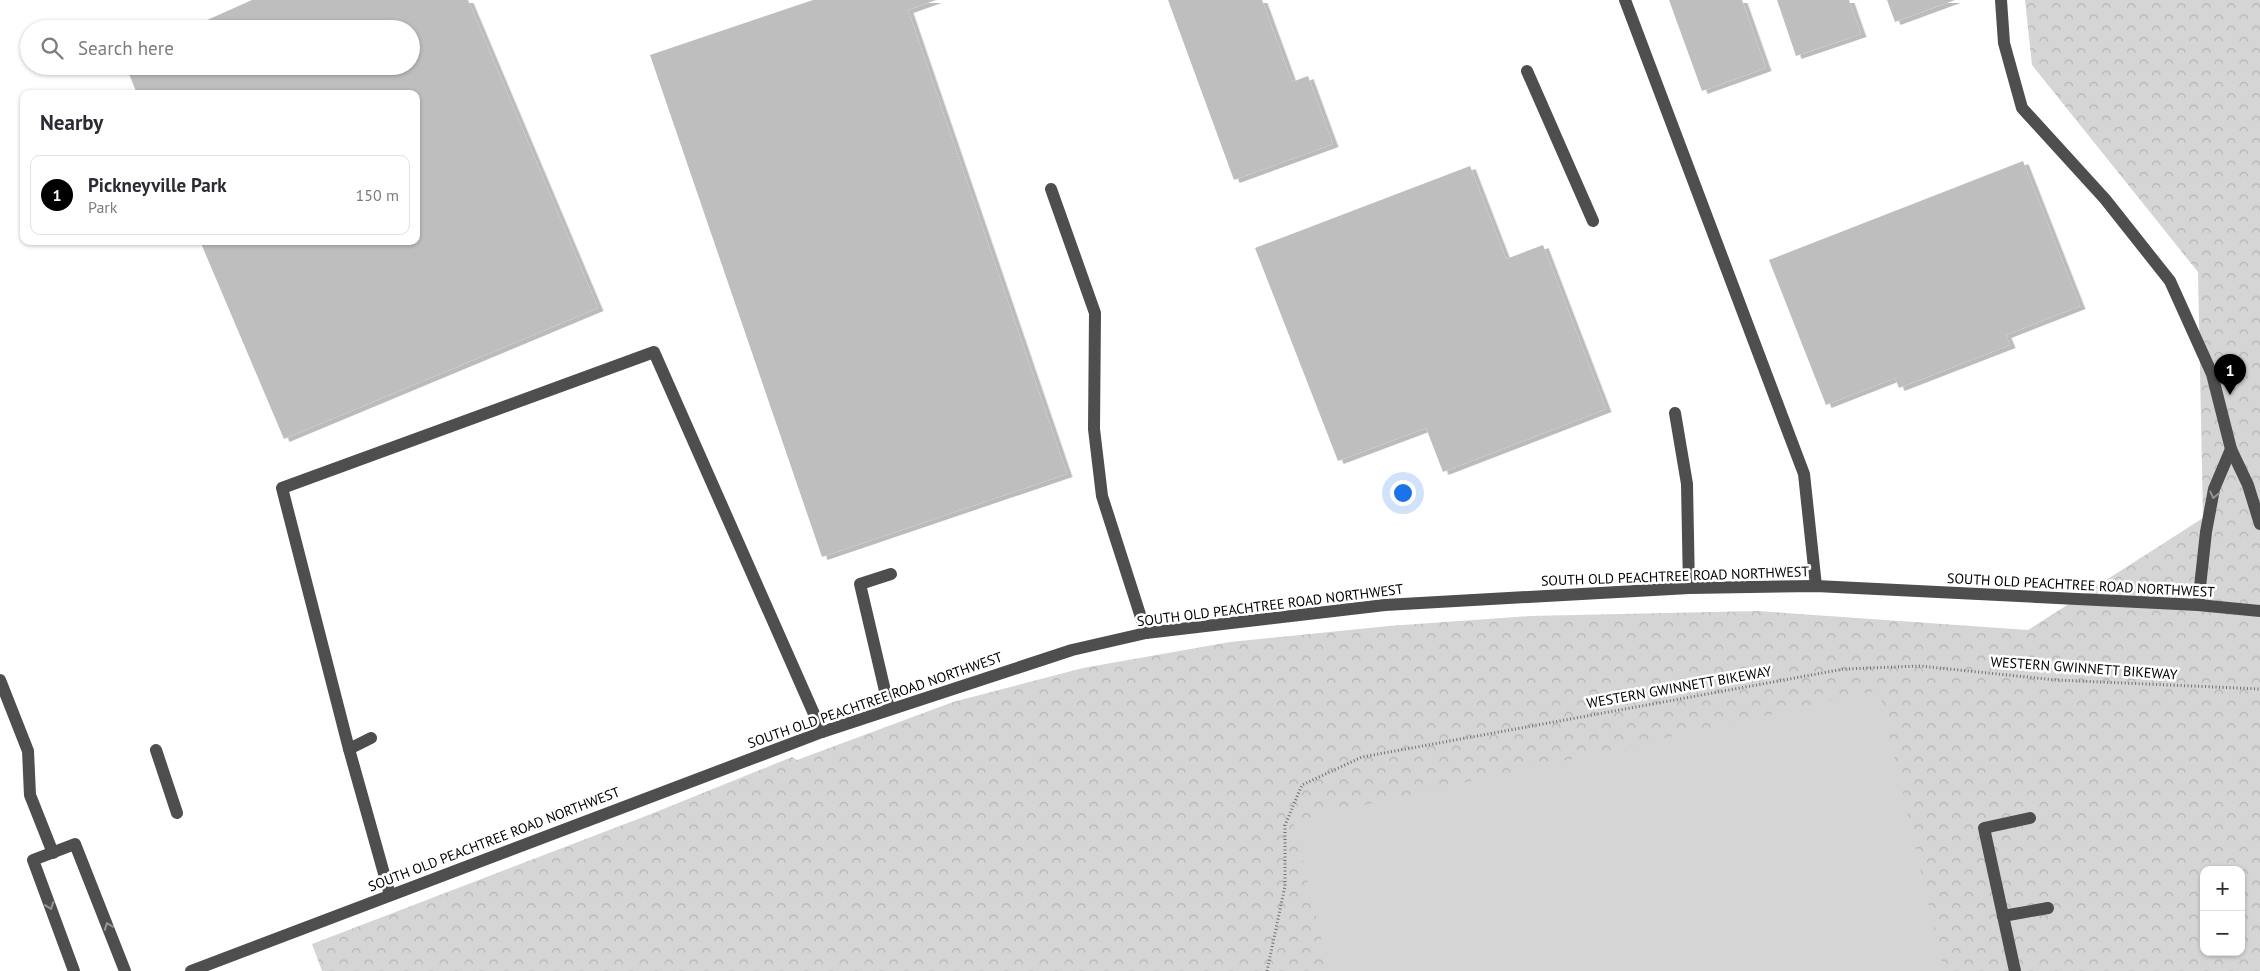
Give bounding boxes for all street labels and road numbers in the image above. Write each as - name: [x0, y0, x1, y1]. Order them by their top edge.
- street label: SOUTH OLD PEACHTREE ROAD NORTHWEST: [1541, 562, 1810, 590]
- street label: SOUTH OLD PEACHTREE ROAD NORTHWEST: [1947, 569, 2216, 601]
- street label: SOUTH OLD PEACHTREE ROAD NORTHWEST: [1136, 580, 1404, 630]
- street label: SOUTH OLD PEACHTREE ROAD NORTHWEST: [745, 648, 1005, 752]
- street label: WESTERN GWINNETT BIKEWAY: [1990, 652, 2178, 684]
- street label: WESTERN GWINNETT BIKEWAY: [1585, 662, 1773, 712]
- street label: SOUTH OLD PEACHTREE ROAD NORTHWEST: [366, 782, 623, 895]

